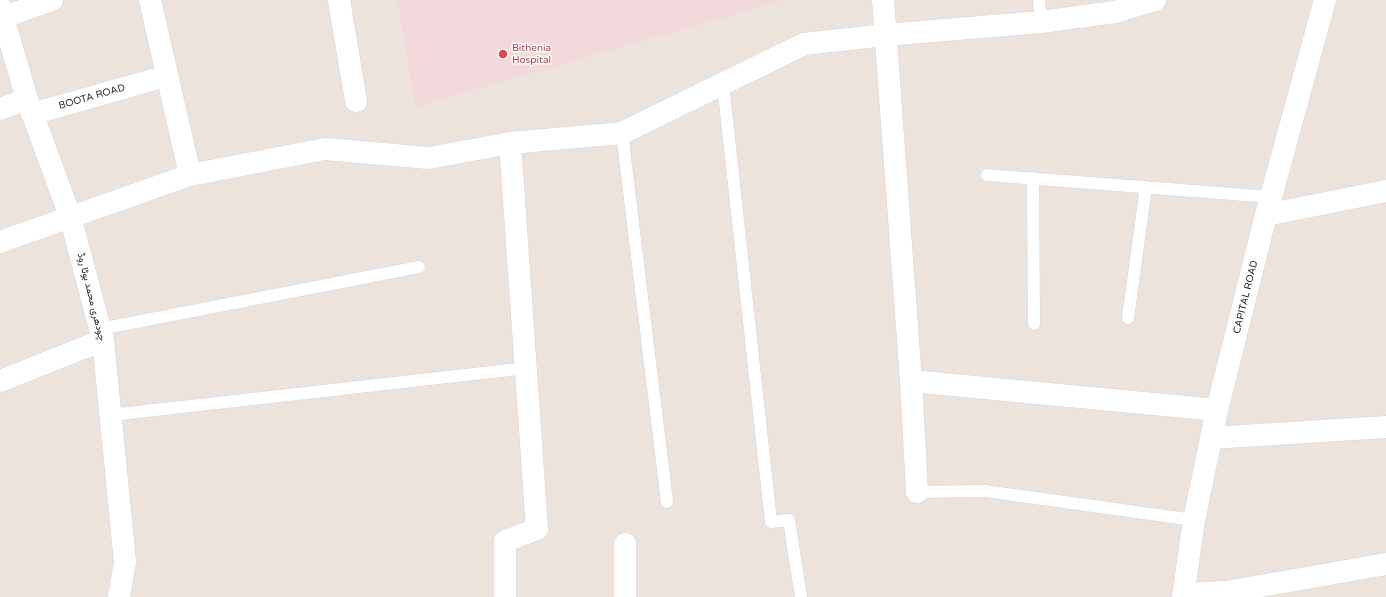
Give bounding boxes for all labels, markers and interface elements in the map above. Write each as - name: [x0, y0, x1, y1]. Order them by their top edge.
- place label: Bithenia Hospital: [512, 42, 551, 66]
- marker: Bithenia Hospital: [497, 48, 509, 60]
- street label: BOOTA ROAD: [57, 82, 127, 112]
- street label: چودھری محمد بوٹا روڈ: [74, 252, 108, 342]
- street label: CAPITAL ROAD: [1231, 259, 1261, 335]

